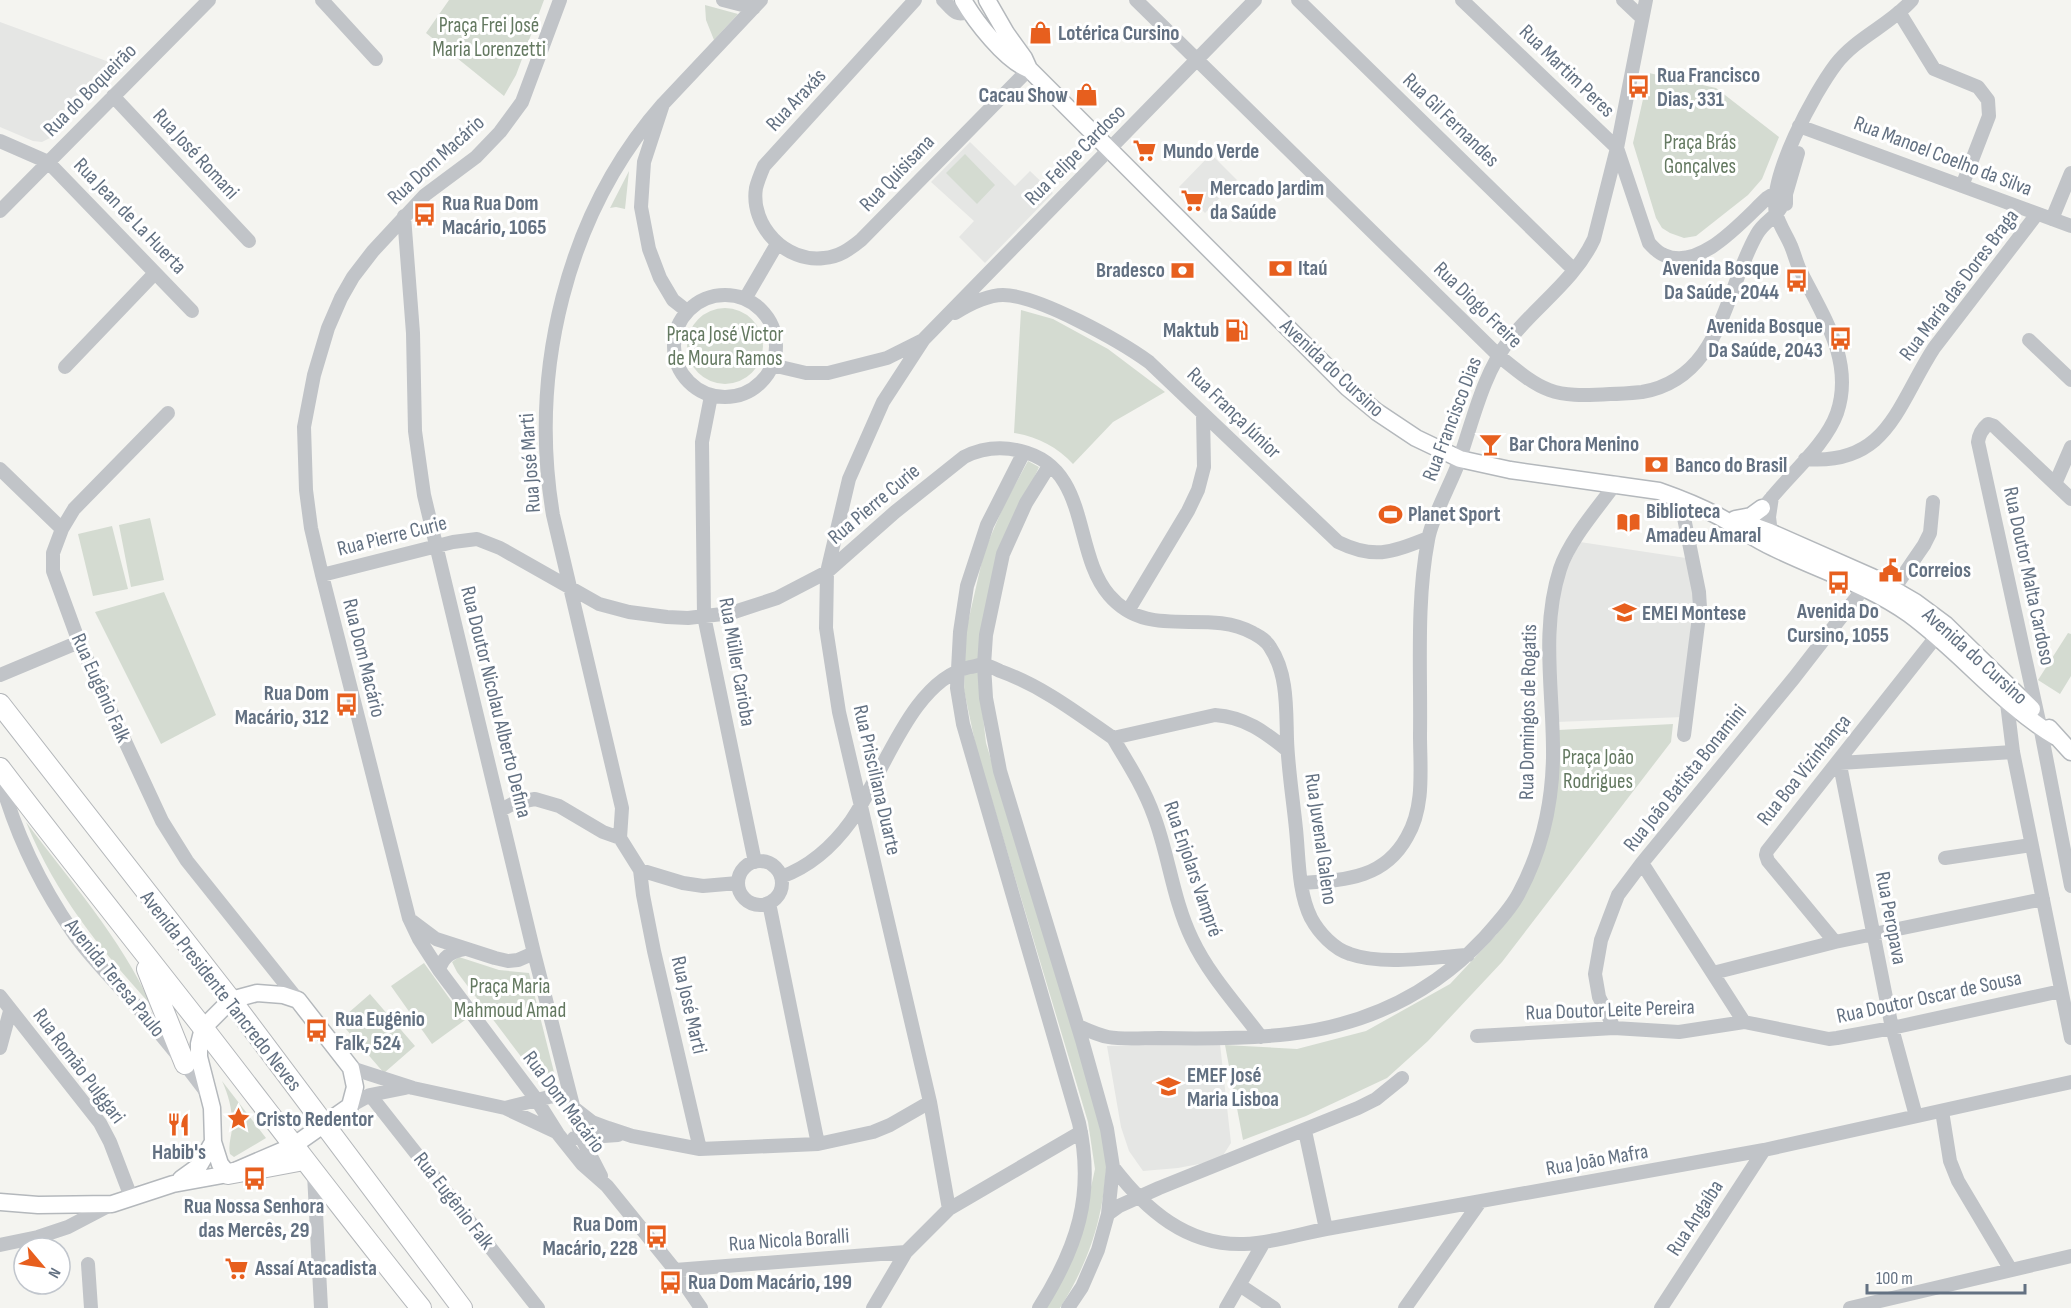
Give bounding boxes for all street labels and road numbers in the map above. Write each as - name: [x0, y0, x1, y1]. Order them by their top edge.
- street label: Rua Martim Peres: [1514, 19, 1620, 123]
- street label: Rua do Boqueirão: [38, 38, 142, 142]
- street label: Rua Araxás: [761, 64, 831, 136]
- street label: Rua Gil Fernandes: [1398, 68, 1504, 172]
- street label: Rua Felipe Cardoso: [1019, 99, 1131, 211]
- street label: Rua José Romani: [148, 103, 244, 205]
- street label: Rua Dom Macário: [383, 110, 489, 210]
- street label: Rua Manoel Coelho da Silva: [1850, 110, 2036, 202]
- street label: Rua Quisisana: [854, 129, 940, 217]
- street label: Rua Jean de La Huerta: [68, 153, 192, 279]
- street label: Rua Maria das Dores Braga: [1894, 204, 2024, 366]
- street label: Rua Diogo Freire: [1429, 257, 1527, 353]
- street label: Avenida do Cursino: [1274, 313, 1389, 422]
- street label: Rua Francisco Dias: [1417, 354, 1487, 484]
- street label: Rua França Júnior: [1182, 362, 1286, 464]
- street label: Rua José Marti: [514, 413, 546, 513]
- street label: Rua Pierre Curie: [823, 458, 925, 550]
- street label: Rua Doutor Malta Cardoso: [1998, 485, 2060, 667]
- street label: Rua Pierre Curie: [335, 510, 449, 562]
- street label: Rua Doutor Nicolau Alberto Defina: [455, 584, 537, 820]
- street label: Rua Dom Macário: [337, 596, 391, 720]
- street label: Rua Müller Carioba: [713, 596, 761, 728]
- street label: Avenida do Cursino: [1917, 602, 2033, 710]
- street label: Rua Domingos de Rogatis: [1514, 624, 1542, 800]
- street label: Rua Eugênio Falk: [66, 630, 136, 746]
- street label: Rua João Batista Bonamini: [1618, 700, 1752, 856]
- street label: Rua Prisciliana Duarte: [848, 702, 906, 858]
- street label: Rua Boa Vizinhança: [1752, 710, 1856, 830]
- street label: Rua Juvenal Galeno: [1299, 772, 1343, 906]
- street label: Rua Enjolars Vampré: [1158, 798, 1228, 940]
- street label: Rua Peropava: [1870, 869, 1912, 967]
- street label: Avenida Presidente Tancredo Neves: [134, 885, 307, 1096]
- street label: Avenida Teresa Paulo: [59, 913, 170, 1042]
- street label: Rua José Marti: [666, 954, 712, 1056]
- street label: Rua Doutor Oscar de Sousa: [1834, 965, 2024, 1029]
- street label: Rua Doutor Leite Pereira: [1525, 995, 1695, 1025]
- street label: Rua Romão Pulggari: [28, 1003, 130, 1129]
- street label: Rua Dom Macário: [518, 1046, 610, 1158]
- street label: Rua João Mafra: [1544, 1139, 1650, 1181]
- street label: Rua Eugênio Falk: [408, 1147, 500, 1255]
- street label: Rua Angaíba: [1661, 1175, 1729, 1261]
- street label: Rua Nicola Boralli: [728, 1223, 850, 1257]

